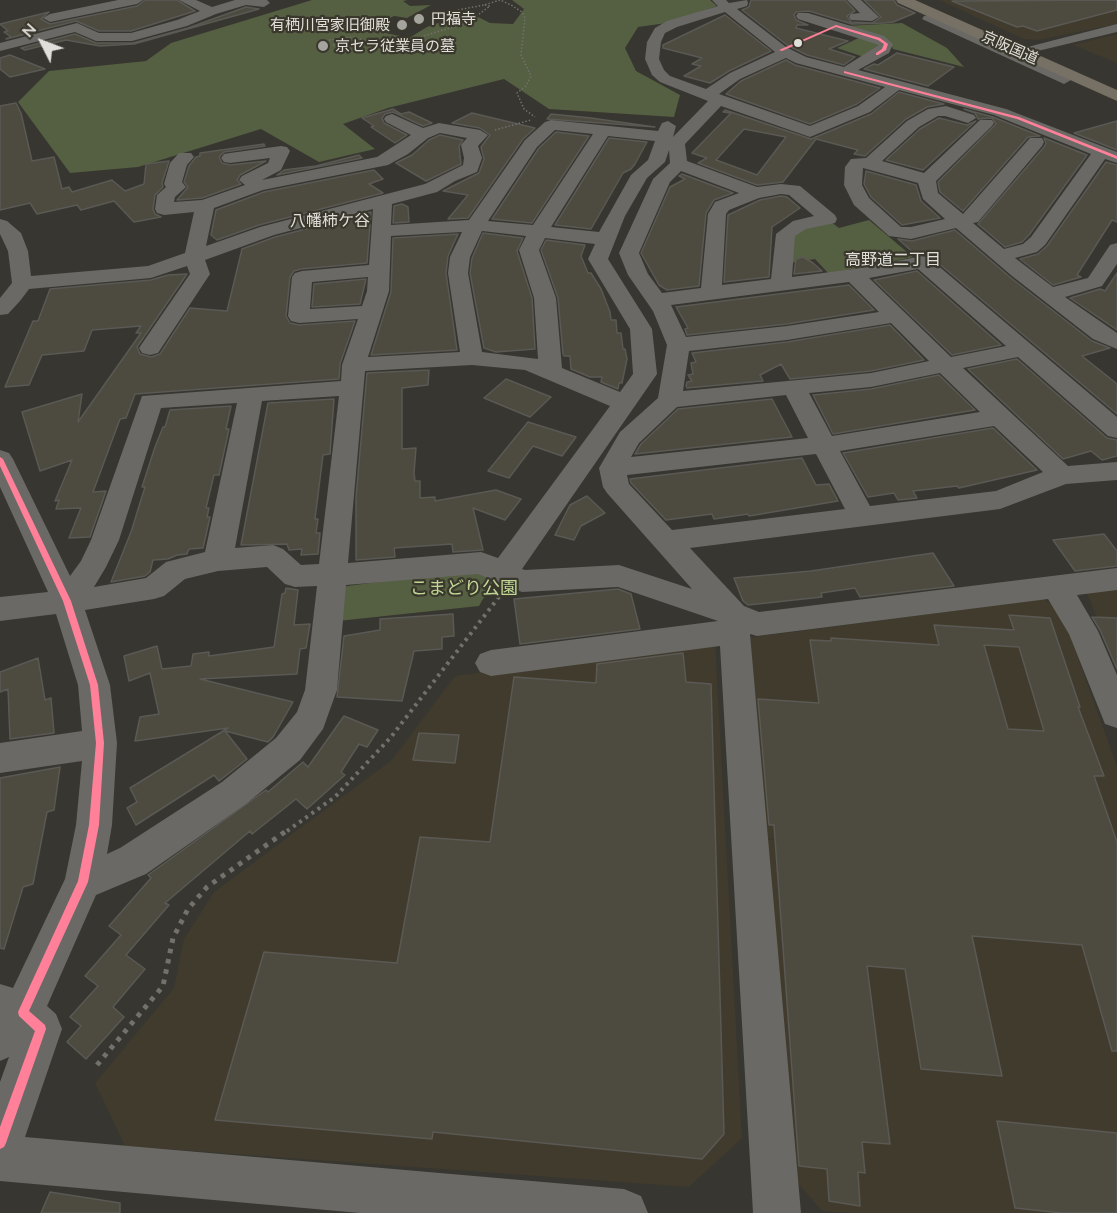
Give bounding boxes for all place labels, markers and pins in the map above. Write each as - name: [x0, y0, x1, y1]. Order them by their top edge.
- place label: 円福寺: [431, 10, 476, 28]
- marker: 円福寺: [412, 12, 426, 26]
- place label: 有栖川宮家旧御殿: [270, 16, 390, 34]
- marker: 有栖川宮家旧御殿: [395, 18, 409, 32]
- place label: 京セラ従業員の墓: [335, 37, 455, 55]
- unlabelled marker: [792, 37, 804, 49]
- marker: 京セラ従業員の墓: [316, 39, 330, 53]

